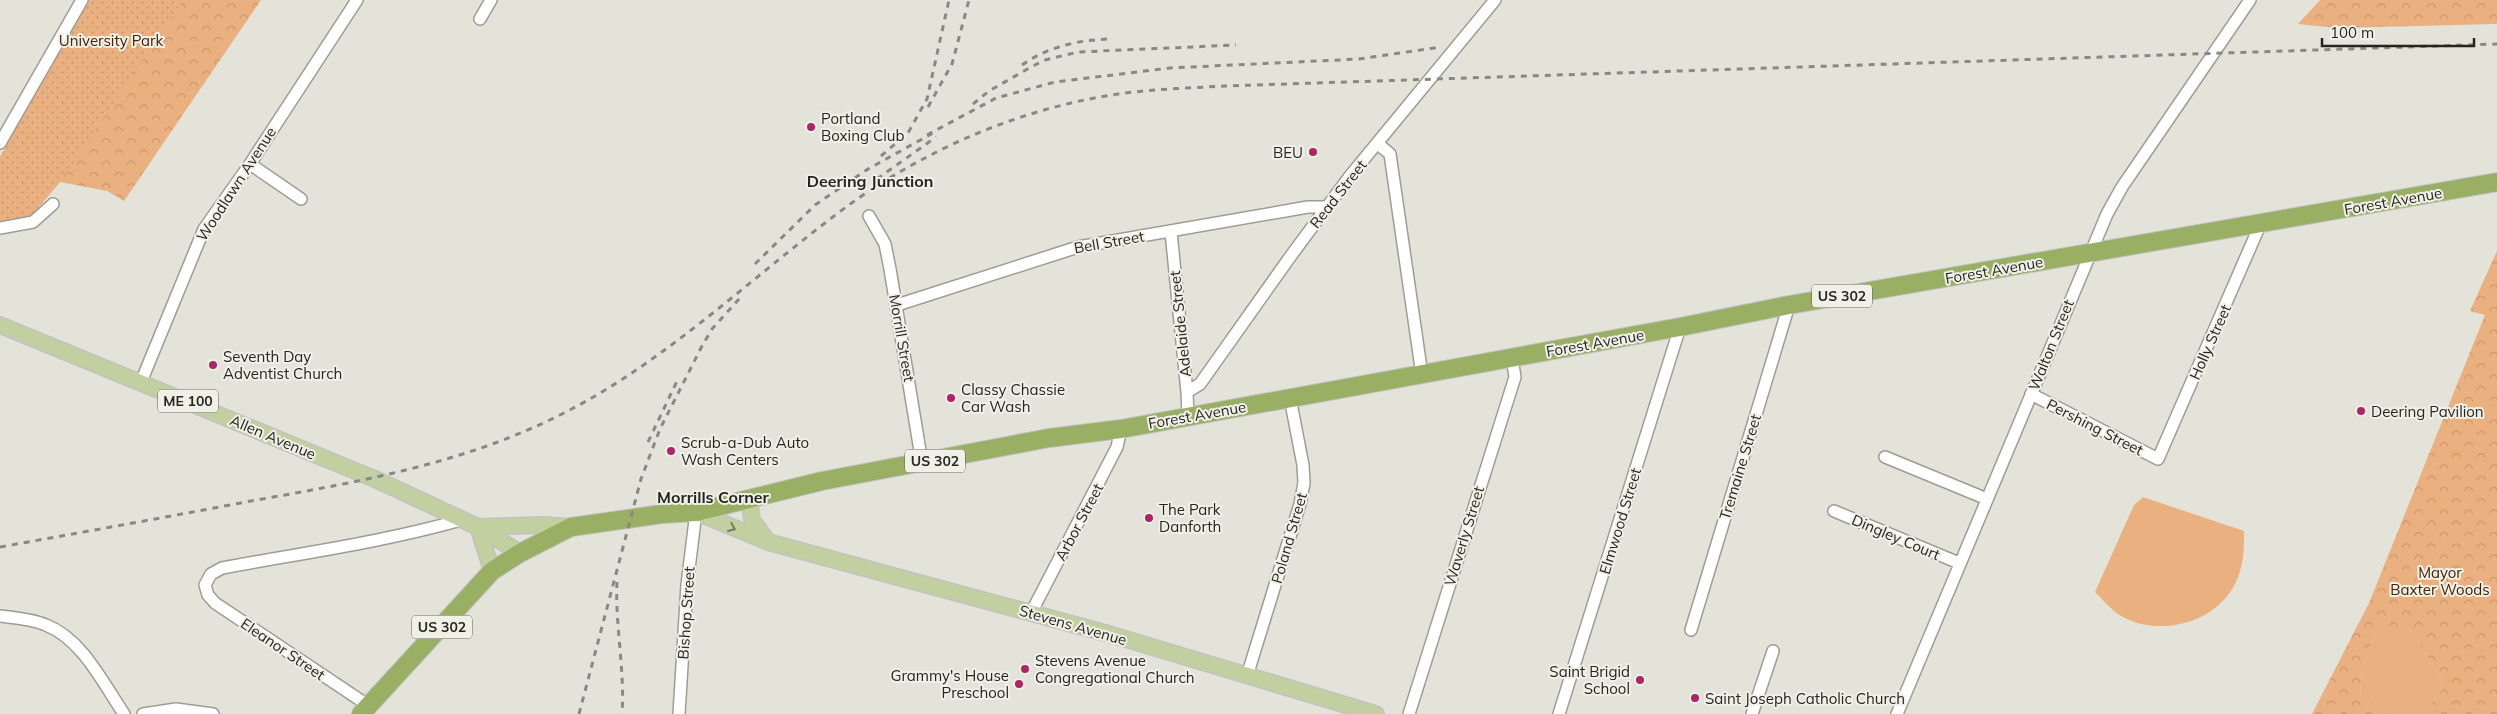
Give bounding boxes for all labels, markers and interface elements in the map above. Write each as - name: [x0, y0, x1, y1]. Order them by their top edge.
- scale bar: [2322, 15, 2474, 47]
- text: 100 m: [2330, 23, 2374, 42]
- park label: University Park: [59, 31, 164, 50]
- place label: Portland Boxing Club: [821, 109, 904, 145]
- marker: Portland Boxing Club: [805, 121, 817, 133]
- street label: Woodlawn Avenue: [192, 123, 280, 245]
- place label: BEU: [1273, 143, 1303, 162]
- marker: BEU: [1307, 146, 1319, 158]
- street label: Read Street: [1305, 156, 1371, 232]
- district label: Deering Junction: [807, 171, 933, 191]
- street label: Forest Avenue: [2343, 183, 2443, 219]
- street label: Bell Street: [1072, 226, 1146, 258]
- street label: Forest Avenue: [1944, 252, 2044, 288]
- street label: Adelaide Street: [1165, 270, 1195, 378]
- road number: US 302: [1812, 284, 1872, 308]
- street label: Morrill Street: [885, 293, 919, 383]
- street label: Walton Street: [2024, 297, 2078, 393]
- street label: Holly Street: [2185, 301, 2235, 383]
- street label: Forest Avenue: [1545, 325, 1645, 361]
- place label: Seventh Day Adventist Church: [223, 347, 342, 383]
- marker: Seventh Day Adventist Church: [207, 359, 219, 371]
- place label: Classy Chassie Car Wash: [961, 380, 1065, 416]
- road number: ME 100: [158, 390, 218, 412]
- marker: Classy Chassie Car Wash: [945, 392, 957, 404]
- street label: Pershing Street: [2043, 394, 2147, 460]
- street label: Forest Avenue: [1147, 397, 1247, 433]
- place label: Deering Pavilion: [2371, 402, 2484, 421]
- marker: Deering Pavilion: [2355, 405, 2367, 417]
- street label: Allen Avenue: [227, 410, 319, 464]
- street label: Tremaine Street: [1715, 412, 1765, 522]
- place label: Scrub-a-Dub Auto Wash Centers: [681, 433, 809, 469]
- marker: Scrub-a-Dub Auto Wash Centers: [665, 445, 677, 457]
- road number: US 302: [905, 450, 965, 472]
- street label: Elmwood Street: [1595, 466, 1645, 576]
- street label: Arbor Street: [1051, 480, 1107, 564]
- street label: Waverly Street: [1440, 484, 1488, 588]
- district label: Morrills Corner: [657, 487, 770, 507]
- street label: Poland Street: [1267, 490, 1311, 586]
- place label: The Park Danforth: [1159, 500, 1221, 536]
- street label: Dingley Court: [1849, 510, 1943, 564]
- marker: The Park Danforth: [1143, 512, 1155, 524]
- one-way arrow: [727, 522, 736, 532]
- park label: Mayor Baxter Woods: [2390, 563, 2490, 599]
- street label: Bishop Street: [673, 566, 699, 660]
- street label: Stevens Avenue: [1017, 601, 1129, 649]
- street label: Eleanor Street: [237, 614, 329, 684]
- road number: US 302: [412, 616, 472, 638]
- place label: Stevens Avenue Congregational Church: [1035, 651, 1195, 687]
- place label: Saint Brigid School: [1549, 662, 1630, 698]
- marker: Stevens Avenue Congregational Church: [1019, 663, 1031, 675]
- place label: Grammy's House Preschool: [890, 666, 1009, 702]
- marker: Saint Brigid School: [1634, 674, 1646, 686]
- marker: Grammy's House Preschool: [1013, 678, 1025, 690]
- place label: Saint Joseph Catholic Church: [1705, 689, 1905, 708]
- marker: Saint Joseph Catholic Church: [1689, 692, 1701, 704]

